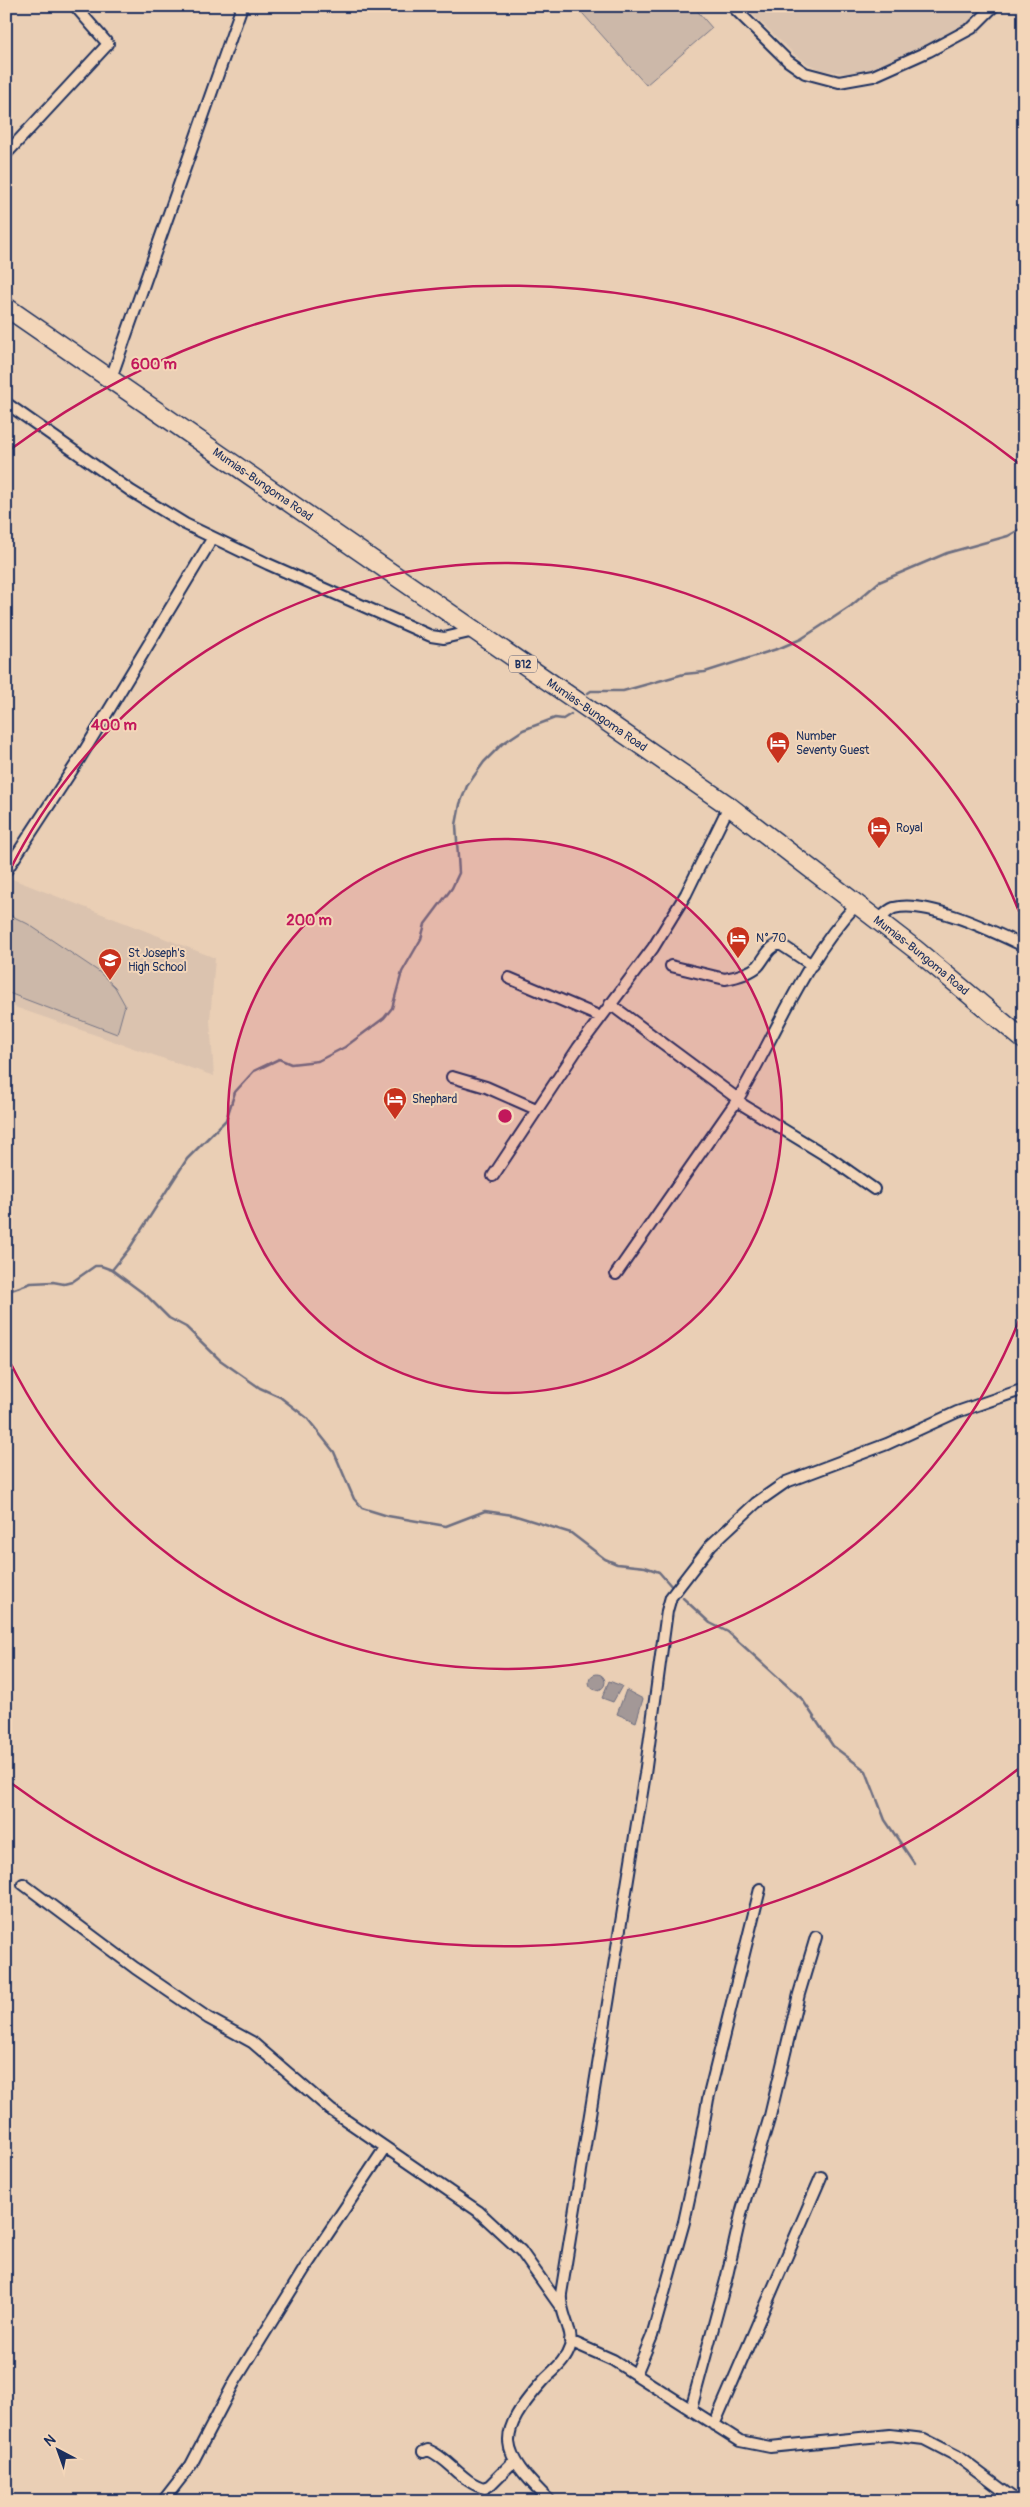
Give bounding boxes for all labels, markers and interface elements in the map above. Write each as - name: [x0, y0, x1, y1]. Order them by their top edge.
- text: 600 m: [131, 355, 177, 374]
- street label: Mumias-Bungoma Road: [210, 444, 316, 524]
- road number: B12: [509, 656, 537, 672]
- street label: Mumias-Bungoma Road: [544, 675, 650, 755]
- text: 400 m: [91, 716, 137, 735]
- place label: Number Seventy Guest: [796, 729, 869, 758]
- hotel icon: Number Seventy Guest: [765, 730, 791, 764]
- hotel icon: Royal: [866, 815, 892, 849]
- place label: Royal: [896, 821, 923, 836]
- text: 200 m: [286, 911, 332, 930]
- street label: Mumias-Bungoma Road: [870, 912, 972, 999]
- hotel icon: N° 70: [725, 925, 751, 959]
- place label: N° 70: [756, 931, 787, 946]
- place label: St Joseph's High School: [128, 946, 187, 975]
- school or university icon: St Joseph's High School: [97, 947, 123, 981]
- hotel icon: Shephard: [382, 1086, 408, 1120]
- place label: Shephard: [412, 1092, 457, 1107]
- centre of rings: [496, 1107, 514, 1125]
- north arrow: [32, 2424, 82, 2474]
- text: N: [41, 2431, 59, 2450]

